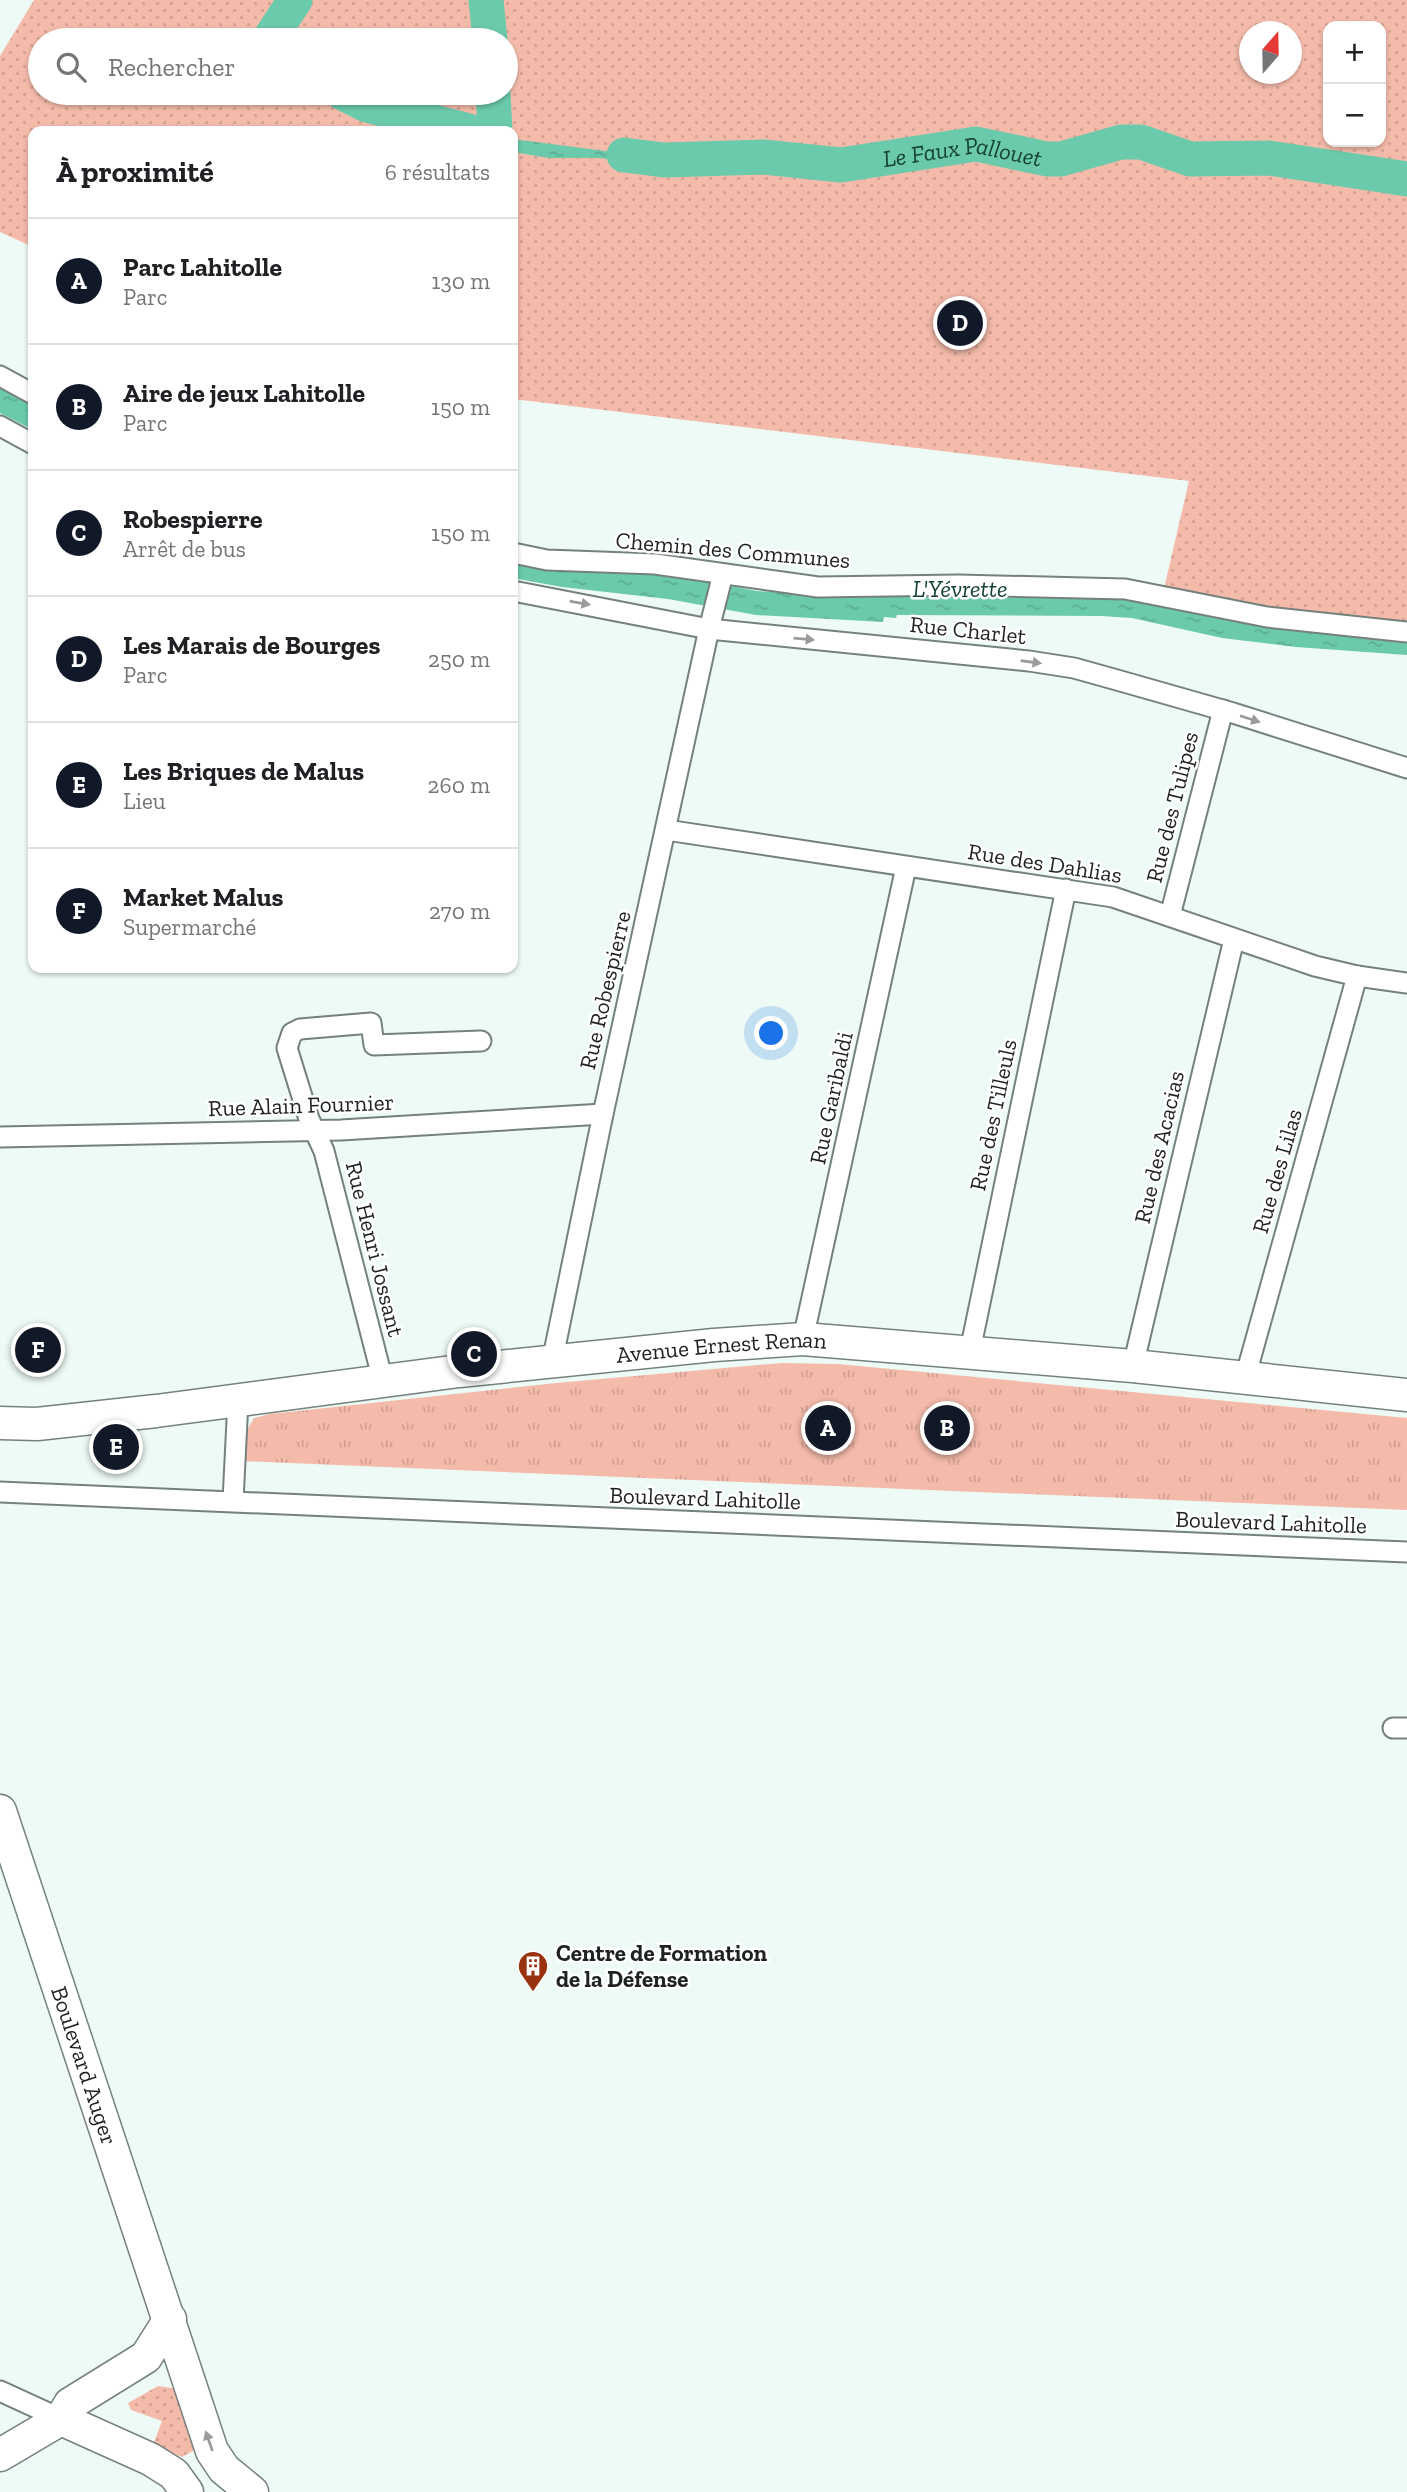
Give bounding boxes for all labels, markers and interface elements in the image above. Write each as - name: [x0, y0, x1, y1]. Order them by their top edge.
- north arrow: [1239, 21, 1302, 84]
- map controls: [1323, 21, 1386, 147]
- button: +: [1323, 21, 1386, 84]
- search box: [28, 28, 518, 105]
- icon: search: [52, 48, 90, 86]
- text: Rechercher: [108, 51, 235, 83]
- button: −: [1323, 84, 1386, 147]
- water label: Le Faux Pallouet: [881, 129, 1045, 173]
- text: À proximité: [56, 154, 214, 190]
- text: 6 résultats: [385, 158, 490, 186]
- text: Parc Lahitolle: [123, 251, 282, 283]
- text: A: [71, 267, 87, 295]
- text: 130 m: [432, 267, 490, 295]
- text: Parc: [123, 283, 167, 311]
- pin: D: [937, 297, 983, 349]
- text: Aire de jeux Lahitolle: [123, 377, 365, 409]
- text: B: [72, 393, 86, 421]
- text: 150 m: [431, 393, 490, 421]
- text: Parc: [123, 409, 167, 437]
- text: Robespierre: [123, 503, 263, 535]
- text: C: [72, 519, 86, 547]
- text: 150 m: [431, 519, 490, 547]
- street label: Chemin des Communes: [615, 526, 851, 574]
- text: Arrêt de bus: [123, 535, 246, 563]
- water label: L'Yévrette: [912, 574, 1008, 603]
- one-way arrow: [569, 598, 591, 609]
- street label: Rue Charlet: [908, 610, 1028, 650]
- text: Les Marais de Bourges: [123, 629, 380, 661]
- one-way arrow: [793, 634, 815, 645]
- text: D: [71, 645, 87, 673]
- text: 250 m: [428, 645, 490, 673]
- one-way arrow: [1020, 656, 1042, 667]
- text: Parc: [123, 661, 167, 689]
- one-way arrow: [1240, 714, 1261, 725]
- street label: Rue des Tulipes: [1140, 729, 1204, 885]
- text: Les Briques de Malus: [123, 755, 364, 787]
- text: E: [72, 771, 86, 799]
- text: 260 m: [428, 771, 490, 799]
- text: Lieu: [123, 787, 166, 815]
- street label: Rue des Dahlias: [966, 837, 1124, 889]
- text: Market Malus: [123, 881, 284, 913]
- text: F: [72, 897, 86, 925]
- text: 270 m: [429, 897, 490, 925]
- street label: Rue Robespierre: [573, 908, 637, 1072]
- text: Supermarché: [123, 913, 256, 941]
- your location: [754, 1016, 788, 1050]
- street label: Rue Garibaldi: [803, 1029, 859, 1167]
- street label: Rue des Tilleuls: [963, 1037, 1023, 1193]
- street label: Rue des Acacias: [1128, 1068, 1190, 1226]
- street label: Rue Alain Fournier: [207, 1088, 395, 1122]
- street label: Rue des Lilas: [1246, 1106, 1308, 1236]
- street label: Rue Henri Jossant: [340, 1159, 410, 1340]
- pin: F: [15, 1324, 61, 1376]
- street label: Avenue Ernest Renan: [615, 1325, 828, 1369]
- pin: C: [451, 1328, 497, 1380]
- pin: A: [805, 1402, 851, 1454]
- pin: B: [924, 1402, 970, 1454]
- pin: E: [93, 1421, 139, 1473]
- street label: Boulevard Lahitolle: [609, 1481, 801, 1515]
- street label: Boulevard Lahitolle: [1175, 1505, 1367, 1539]
- place label: Centre de Formation de la Défense: [556, 1939, 767, 1993]
- building icon: Centre de Formation de la Défense: [516, 1949, 550, 1993]
- street label: Boulevard Auger: [45, 1983, 124, 2148]
- one-way arrow: [203, 2431, 214, 2452]

